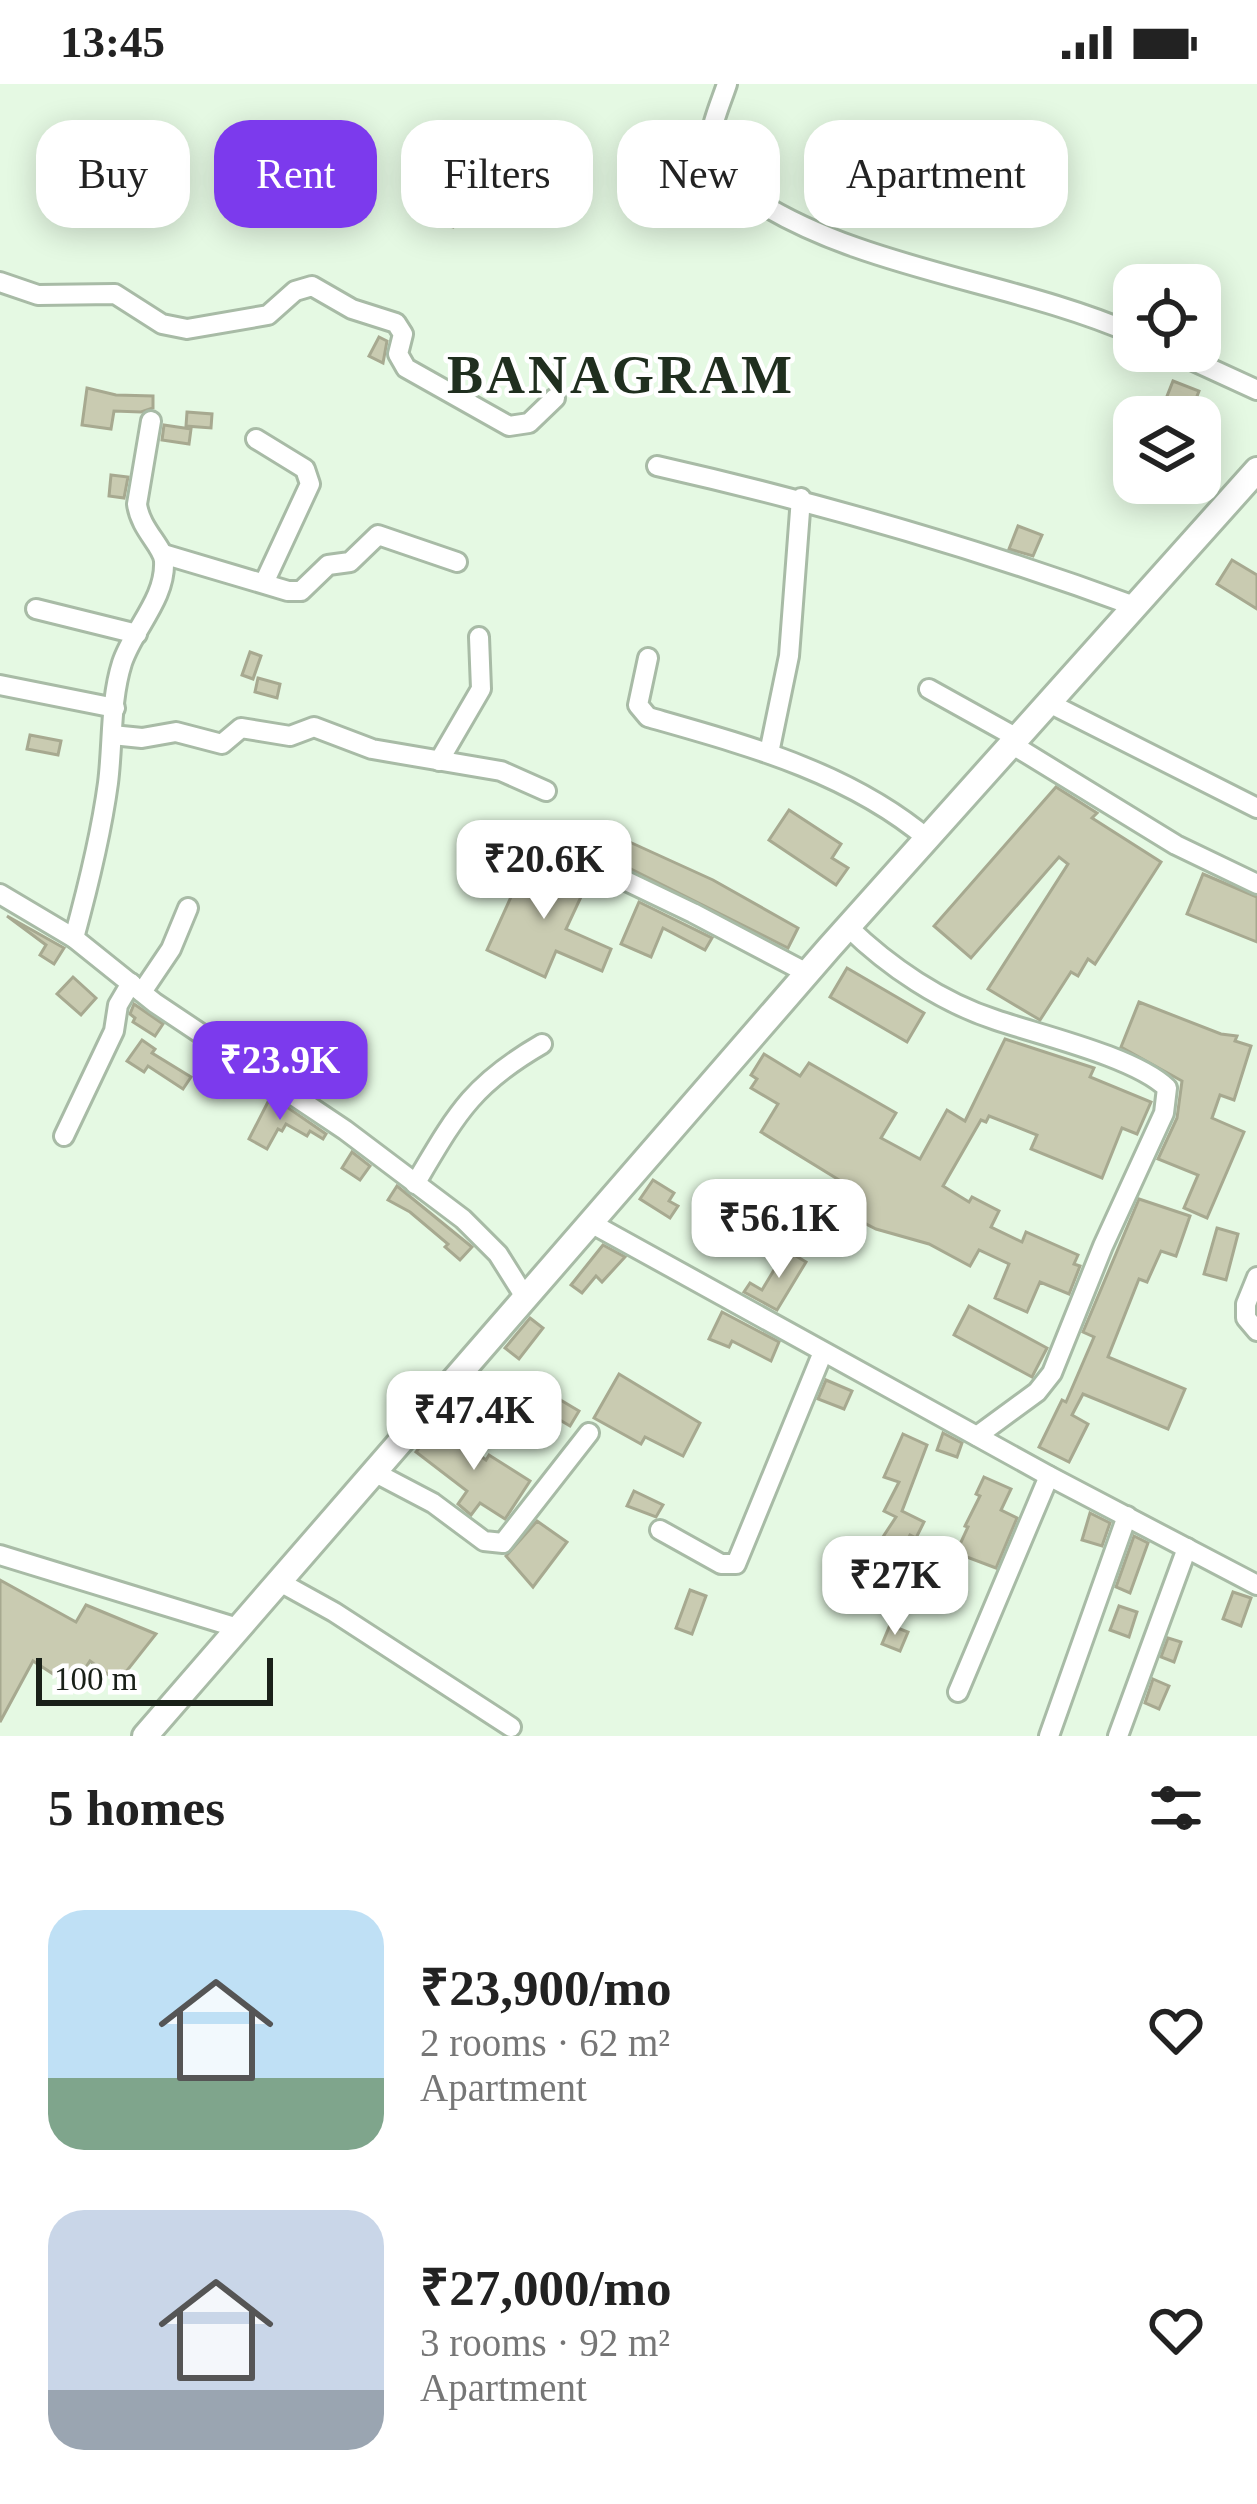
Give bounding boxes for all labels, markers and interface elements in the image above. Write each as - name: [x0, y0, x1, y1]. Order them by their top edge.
- text: 13:45: [60, 17, 165, 67]
- chip: Buy: [36, 120, 190, 228]
- chip: Rent: [214, 120, 377, 228]
- chip: Filters: [401, 120, 593, 228]
- chip: New: [617, 120, 780, 228]
- chip: Apartment: [804, 120, 1068, 228]
- map controls: [1113, 264, 1221, 504]
- button: locate: [1113, 264, 1221, 372]
- district label: BANAGRAM: [447, 345, 795, 405]
- button: layers: [1113, 396, 1221, 504]
- pin: ₹20.6K: [446, 820, 642, 922]
- text: ₹20.6K: [484, 837, 604, 880]
- pin: ₹23.9K: [182, 1021, 378, 1123]
- text: ₹23.9K: [220, 1038, 340, 1081]
- pin: ₹56.1K: [681, 1179, 877, 1281]
- text: ₹56.1K: [719, 1196, 839, 1239]
- pin: ₹47.4K: [376, 1371, 572, 1473]
- text: ₹47.4K: [414, 1388, 534, 1431]
- pin: ₹27K: [824, 1536, 966, 1638]
- text: ₹27K: [849, 1553, 941, 1596]
- scale bar: [36, 1652, 273, 1705]
- text: 100 m: [54, 1661, 137, 1697]
- icon: filters: [1143, 1775, 1209, 1841]
- text: 5 homes: [48, 1780, 225, 1836]
- icon: home: [144, 1958, 288, 2102]
- text: ₹23,900/mo: [420, 1960, 672, 2016]
- icon: heart: [1143, 1997, 1209, 2063]
- text: 2 rooms · 62 m²: [420, 2021, 670, 2064]
- text: Apartment: [420, 2066, 587, 2109]
- icon: home: [144, 2258, 288, 2402]
- text: ₹27,000/mo: [420, 2260, 672, 2316]
- icon: heart: [1143, 2297, 1209, 2363]
- text: 3 rooms · 92 m²: [420, 2321, 670, 2364]
- text: Apartment: [420, 2366, 587, 2409]

